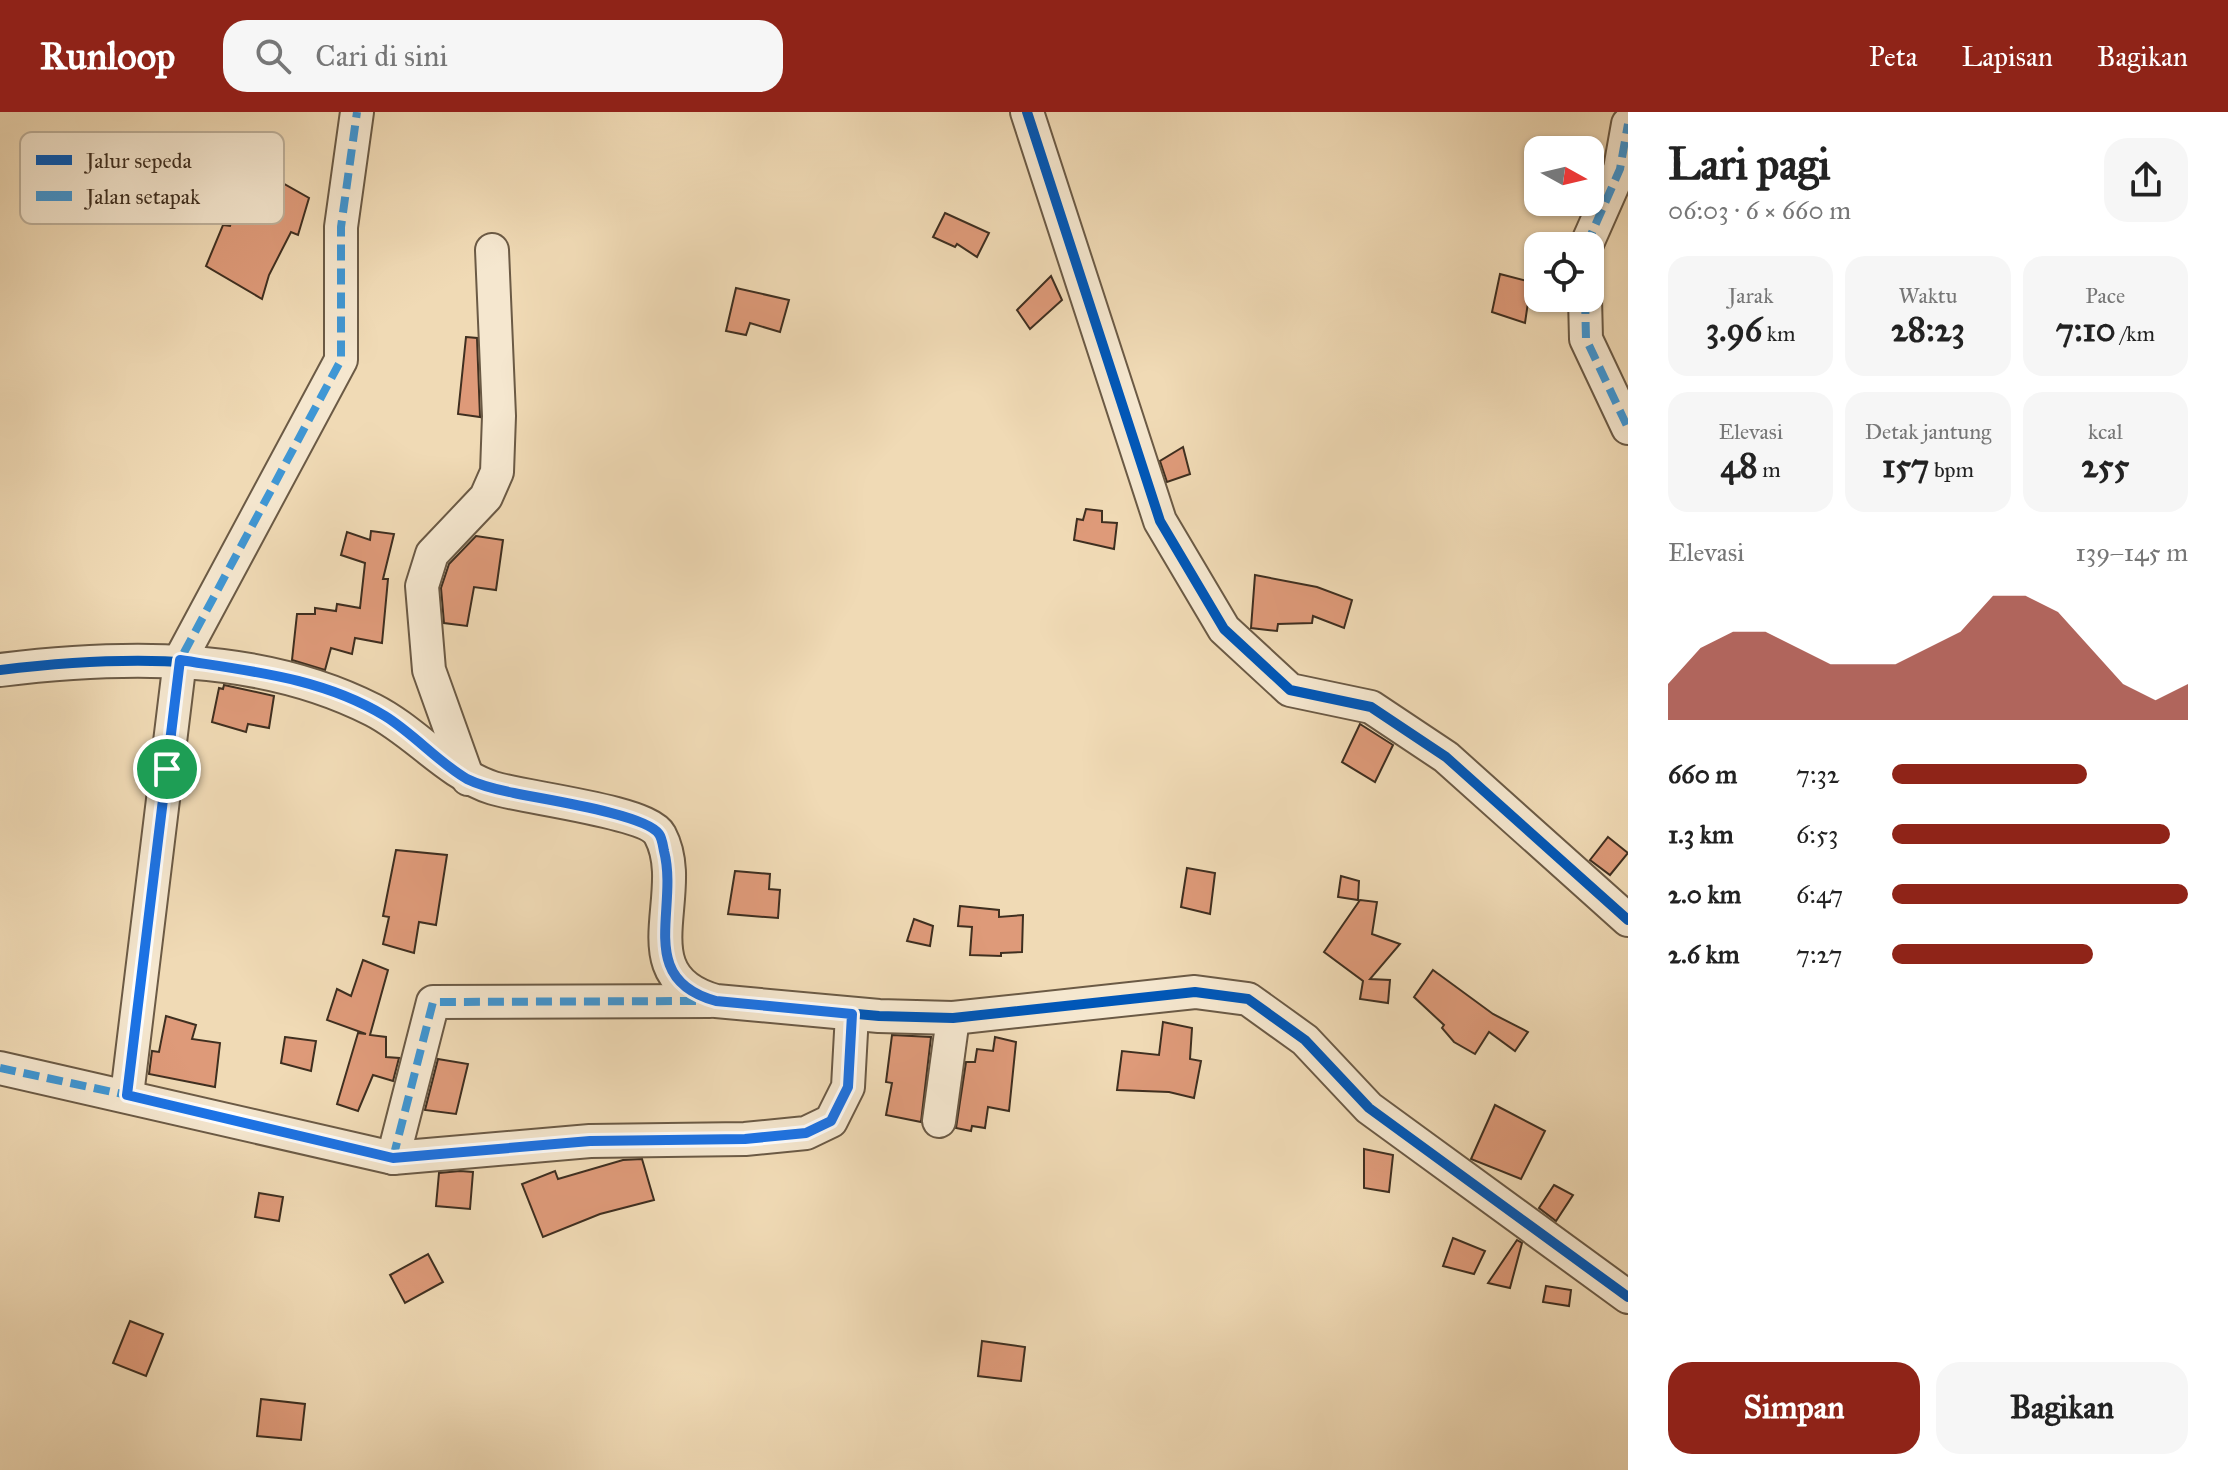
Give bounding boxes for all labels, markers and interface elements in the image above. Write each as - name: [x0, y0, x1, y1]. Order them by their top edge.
- search box: [223, 20, 783, 92]
- text: Runloop: [40, 33, 175, 79]
- icon: search: [251, 34, 295, 78]
- text: Cari di sini: [315, 38, 448, 74]
- text: Peta: [1869, 39, 1918, 74]
- text: Lapisan: [1962, 39, 2053, 74]
- text: Bagikan: [2097, 39, 2188, 74]
- legend: [20, 132, 284, 224]
- north arrow: [1524, 136, 1604, 216]
- map controls: [1524, 136, 1604, 312]
- text: Lari pagi: [1668, 137, 1830, 191]
- button: share: [2104, 138, 2188, 222]
- text: Jalur sepeda: [84, 147, 193, 174]
- text: Jalan setapak: [84, 183, 201, 210]
- text: 06:03 · 6 × 660 m: [1668, 194, 1851, 226]
- button: locate: [1524, 232, 1604, 312]
- text: Jarak: [1728, 282, 1773, 309]
- text: Waktu: [1899, 282, 1957, 309]
- text: Pace: [2085, 282, 2125, 309]
- text: 3.96: [1706, 309, 1762, 350]
- text: 28:23: [1891, 309, 1965, 350]
- text: 7:10: [2056, 309, 2116, 350]
- text: km: [1762, 320, 1796, 347]
- text: /km: [2116, 320, 2155, 347]
- text: Elevasi: [1718, 418, 1783, 445]
- text: Detak jantung: [1865, 418, 1991, 445]
- text: kcal: [2088, 418, 2123, 445]
- text: 48: [1721, 445, 1758, 486]
- text: 157: [1882, 445, 1929, 486]
- text: 255: [2081, 445, 2129, 486]
- text: m: [1758, 456, 1781, 483]
- text: bpm: [1929, 456, 1974, 483]
- text: Elevasi: [1668, 536, 1744, 568]
- text: 139–145 m: [2075, 536, 2188, 568]
- pin: [133, 735, 201, 803]
- icon: arrive: [145, 747, 189, 791]
- text: 660 m: [1668, 758, 1737, 790]
- text: 7:32: [1796, 758, 1840, 790]
- text: 1.3 km: [1668, 818, 1734, 850]
- text: 6:53: [1796, 818, 1838, 850]
- text: 2.0 km: [1668, 878, 1741, 910]
- text: 6:47: [1796, 878, 1843, 910]
- text: 2.6 km: [1668, 938, 1740, 970]
- text: 7:27: [1796, 938, 1842, 970]
- button: Simpan: [1668, 1362, 1920, 1454]
- button: Bagikan: [1936, 1362, 2188, 1454]

